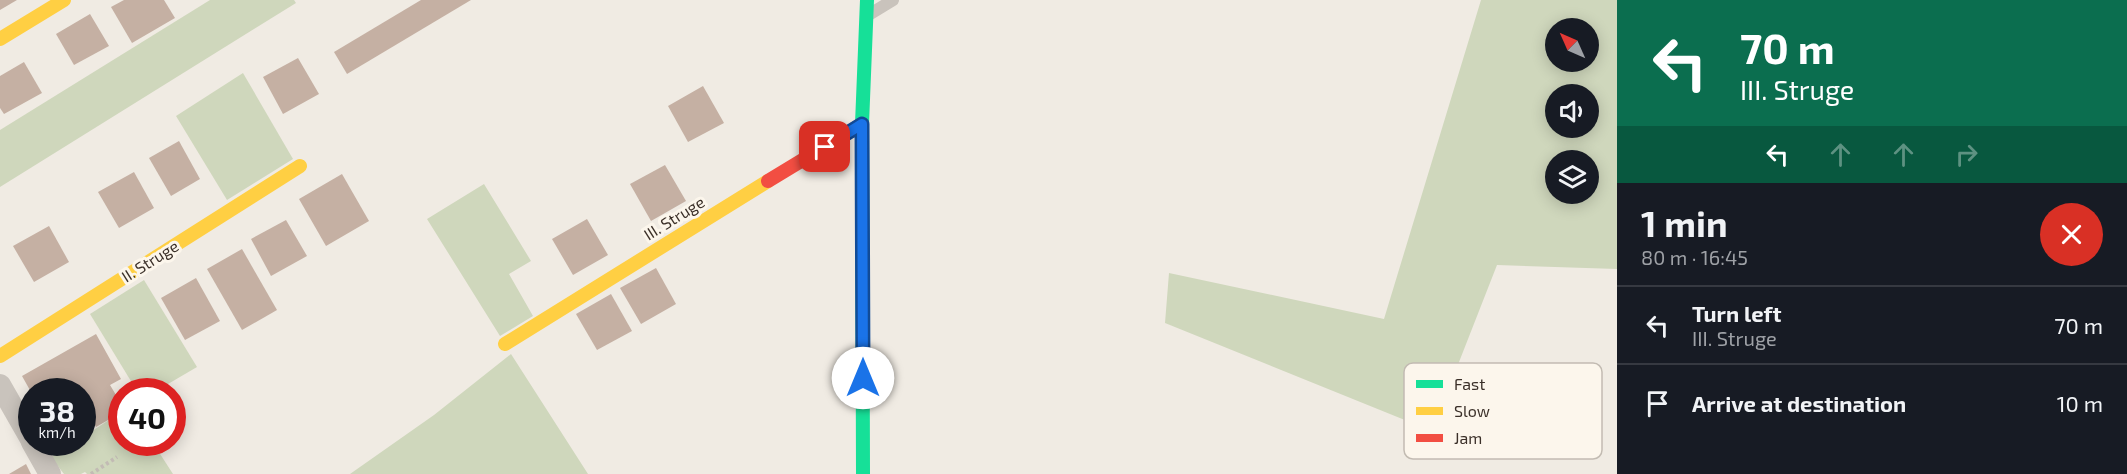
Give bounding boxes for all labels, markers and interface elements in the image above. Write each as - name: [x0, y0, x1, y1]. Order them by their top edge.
- north arrow: [1545, 18, 1599, 72]
- map controls: [1545, 18, 1599, 204]
- text: 70 m: [1740, 22, 1835, 72]
- icon: left: [1641, 24, 1719, 102]
- text: III. Struge: [1740, 73, 1854, 105]
- button: sound: [1545, 84, 1599, 138]
- pin: [799, 121, 850, 172]
- icon: arrive: [808, 130, 841, 163]
- icon: left: [1761, 138, 1794, 171]
- icon: ahead: [1824, 138, 1857, 171]
- icon: ahead: [1887, 138, 1920, 171]
- icon: right: [1950, 138, 1983, 171]
- button: layers: [1545, 150, 1599, 204]
- street label: III. Struge: [640, 192, 708, 244]
- text: 1 min: [1641, 201, 1728, 244]
- button: close: [2040, 203, 2103, 266]
- street label: II. Struge: [118, 236, 182, 285]
- text: 80 m · 16:45: [1641, 245, 1748, 269]
- text: Turn left: [1692, 300, 1781, 326]
- icon: left: [1641, 309, 1674, 342]
- text: 70 m: [2054, 312, 2103, 338]
- text: III. Struge: [1692, 326, 1777, 350]
- position arrow: [831, 346, 895, 410]
- legend: [1404, 363, 1602, 459]
- text: Fast: [1454, 374, 1485, 393]
- speed limit sign: 40: [108, 378, 186, 456]
- icon: arrive: [1641, 387, 1674, 420]
- text: Arrive at destination: [1692, 390, 1906, 416]
- text: 10 m: [2057, 390, 2103, 416]
- text: 38: [39, 392, 75, 428]
- text: Slow: [1454, 401, 1490, 420]
- text: km/h: [38, 423, 76, 441]
- text: Jam: [1454, 428, 1482, 447]

